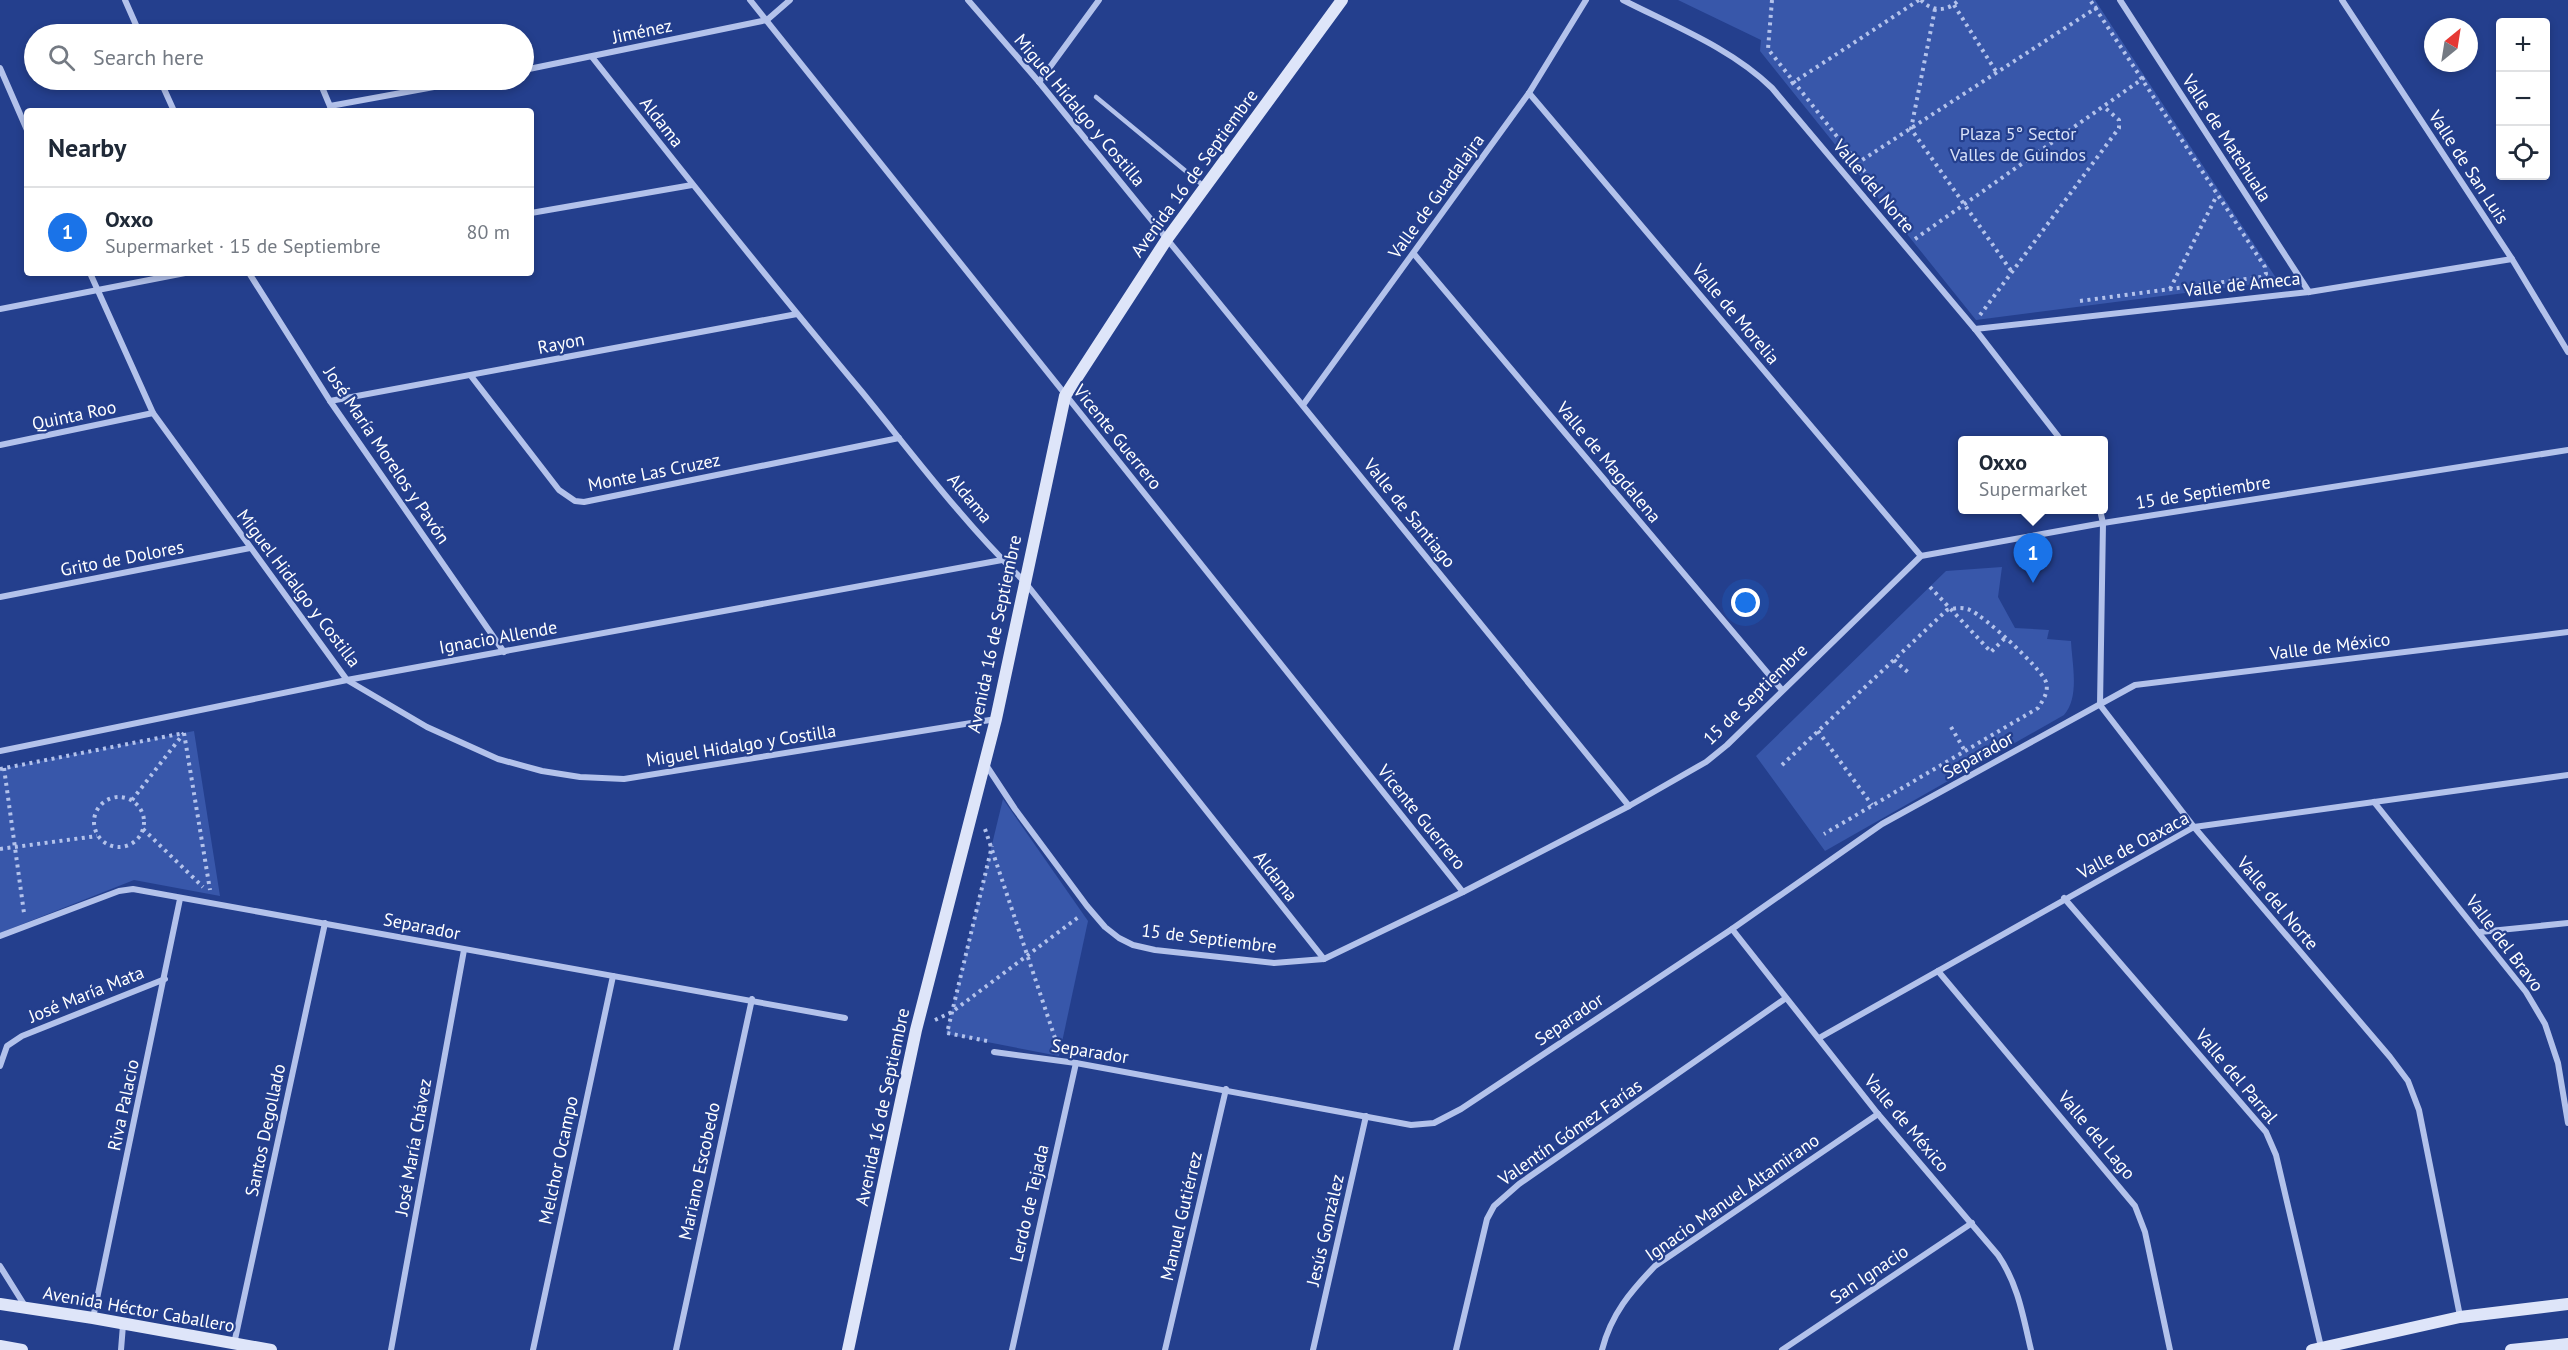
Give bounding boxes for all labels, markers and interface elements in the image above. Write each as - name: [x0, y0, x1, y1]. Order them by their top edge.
- street label: Jiménez: [609, 13, 674, 49]
- north arrow: [2424, 18, 2478, 72]
- map controls: [2496, 18, 2550, 180]
- button: +: [2496, 18, 2550, 72]
- search box: [24, 24, 534, 90]
- street label: Miguel Hidalgo y Costilla: [1009, 29, 1151, 191]
- icon: search: [45, 41, 78, 74]
- text: Search here: [93, 43, 204, 71]
- street label: Valle de Matehuala: [2177, 69, 2277, 206]
- button: −: [2496, 72, 2550, 126]
- street label: Avenida 16 de Septiembre: [1125, 85, 1263, 261]
- street label: Aldama: [635, 92, 689, 152]
- street label: Valle de San Luis: [2423, 105, 2514, 228]
- park label: Plaza 5° Sector Valles de Guindos: [1949, 122, 2086, 166]
- button: locate: [2496, 126, 2550, 180]
- street label: Valle de Guadalajra: [1382, 129, 1489, 264]
- text: Nearby: [48, 131, 126, 164]
- street label: Valle del Norte: [1828, 134, 1920, 237]
- text: Oxxo: [105, 205, 153, 233]
- text: 1: [62, 219, 73, 245]
- text: 80 m: [467, 219, 510, 245]
- text: Supermarket · 15 de Septiembre: [105, 233, 381, 259]
- street label: Valle de Morelia: [1687, 258, 1785, 369]
- street label: Valle de Ameca: [2182, 266, 2301, 302]
- street label: Rayon: [536, 327, 586, 359]
- street label: José María Morelos y Pavón: [318, 361, 455, 548]
- street label: Vicente Guerrero: [1068, 379, 1167, 494]
- street label: Quinta Roo: [30, 395, 118, 435]
- street label: Valle de Magdalena: [1551, 396, 1666, 527]
- popup: [1958, 436, 2108, 514]
- street label: Monte Las Cruzez: [586, 448, 722, 496]
- text: Oxxo: [1979, 448, 2027, 476]
- street label: Valle de Santiago: [1358, 453, 1461, 572]
- street label: Aldama: [943, 468, 997, 528]
- street label: 15 de Septiembre: [2134, 470, 2272, 514]
- text: Supermarket: [1979, 476, 2087, 502]
- street label: Miguel Hidalgo y Costilla: [232, 504, 366, 672]
- street label: Avenida 16 de Septiembre: [962, 533, 1026, 735]
- pin: 1: [2014, 534, 2052, 583]
- street label: Grito de Dolores: [58, 535, 186, 581]
- your location: [1731, 588, 1760, 617]
- street label: Ignacio Allende: [437, 615, 559, 659]
- street label: Valle de México: [2268, 627, 2391, 665]
- street label: 15 de Septiembre: [1698, 638, 1812, 750]
- street label: Miguel Hidalgo y Costilla: [644, 719, 838, 771]
- street label: Separador: [1938, 726, 2018, 784]
- street label: Vicente Guerrero: [1372, 759, 1471, 874]
- street label: Valle de Oaxaca: [2072, 806, 2193, 884]
- street label: Aldama: [1249, 846, 1303, 906]
- street label: Valle del Norte: [2232, 851, 2324, 954]
- street label: Valle del Bravo: [2461, 889, 2549, 996]
- street label: Separador: [382, 907, 462, 945]
- street label: 15 de Septiembre: [1140, 918, 1278, 958]
- street label: José María Mata: [24, 960, 147, 1028]
- street label: Separador: [1530, 988, 1608, 1050]
- street label: Avenida 16 de Septiembre: [850, 1006, 914, 1208]
- street label: Valle del Parral: [2190, 1023, 2284, 1129]
- street label: Separador: [1050, 1034, 1130, 1068]
- street label: Riva Palacio: [102, 1057, 144, 1153]
- street label: Santos Degollado: [240, 1062, 290, 1198]
- street label: Valle de México: [1859, 1069, 1955, 1177]
- street label: Valentín Gómez Farías: [1493, 1074, 1646, 1191]
- street label: José María Chávez: [389, 1077, 436, 1218]
- street label: Valle del Lago: [2053, 1085, 2141, 1184]
- street label: Melchor Ocampo: [533, 1094, 583, 1226]
- street label: Mariano Escobedo: [673, 1100, 725, 1242]
- street label: Ignacio Manuel Altamirano: [1641, 1128, 1823, 1266]
- street label: Lerdo de Tejada: [1004, 1142, 1054, 1264]
- street label: Manuel Gutiérrez: [1155, 1149, 1207, 1283]
- street label: Jesús González: [1301, 1172, 1349, 1289]
- street label: San Ignacio: [1826, 1239, 1912, 1309]
- street label: Avenida Héctor Caballero: [41, 1281, 237, 1337]

